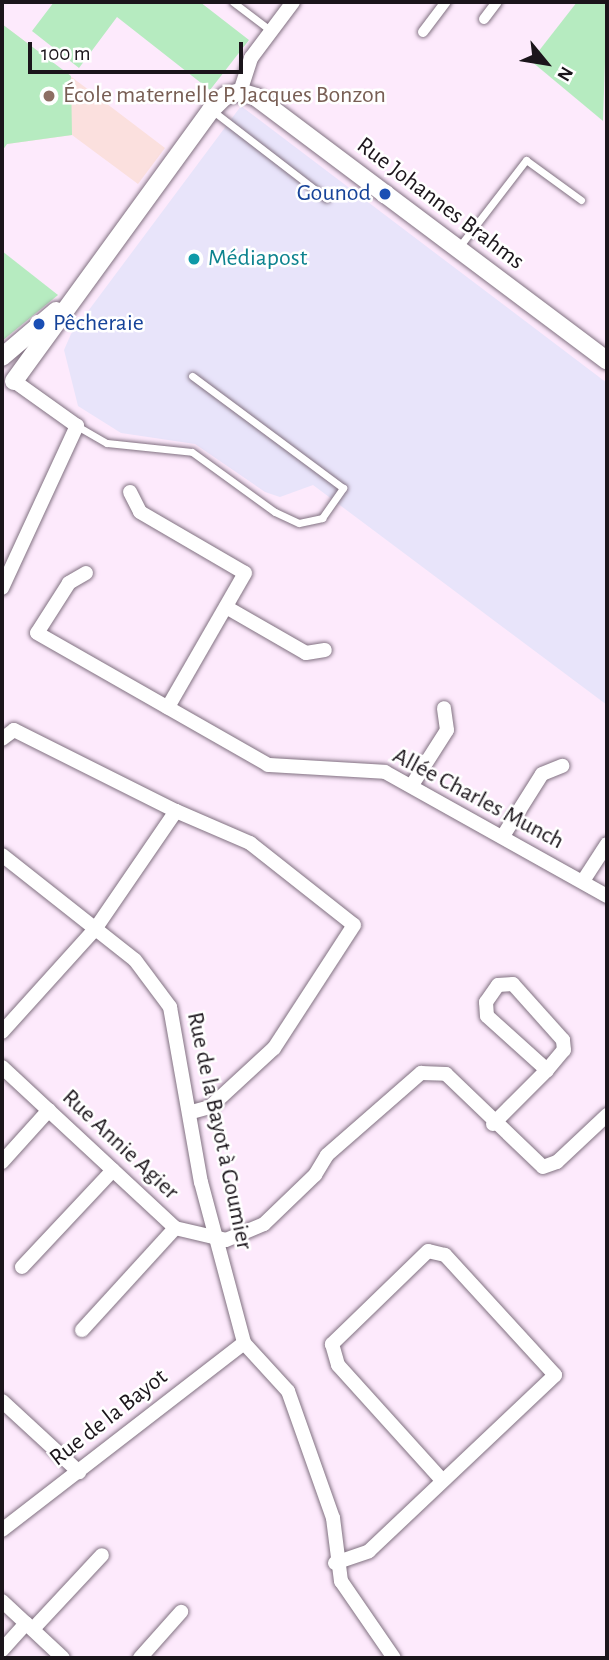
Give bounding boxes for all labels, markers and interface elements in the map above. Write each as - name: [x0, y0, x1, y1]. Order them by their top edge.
- scale bar: [32, 28, 247, 72]
- north arrow: [511, 28, 581, 98]
- text: 100 m: [41, 43, 91, 64]
- text: N: [553, 63, 576, 84]
- place label: École maternelle P. Jacques Bonzon: [63, 82, 386, 110]
- marker: École maternelle P. Jacques Bonzon: [41, 88, 57, 104]
- street label: Rue Johannes Brahms: [351, 132, 529, 276]
- place label: Gounod: [297, 180, 371, 208]
- marker: Gounod: [377, 186, 393, 202]
- place label: Médiapost: [208, 245, 307, 273]
- marker: Médiapost: [186, 251, 202, 267]
- place label: Pêcheraie: [53, 310, 144, 338]
- marker: Pêcheraie: [31, 316, 47, 332]
- street label: Allée Charles Munch: [387, 742, 569, 856]
- street label: Rue de la Bayot à Goumier: [180, 1010, 258, 1252]
- street label: Rue Annie Agier: [56, 1084, 184, 1206]
- street label: Rue de la Bayot: [44, 1363, 174, 1473]

